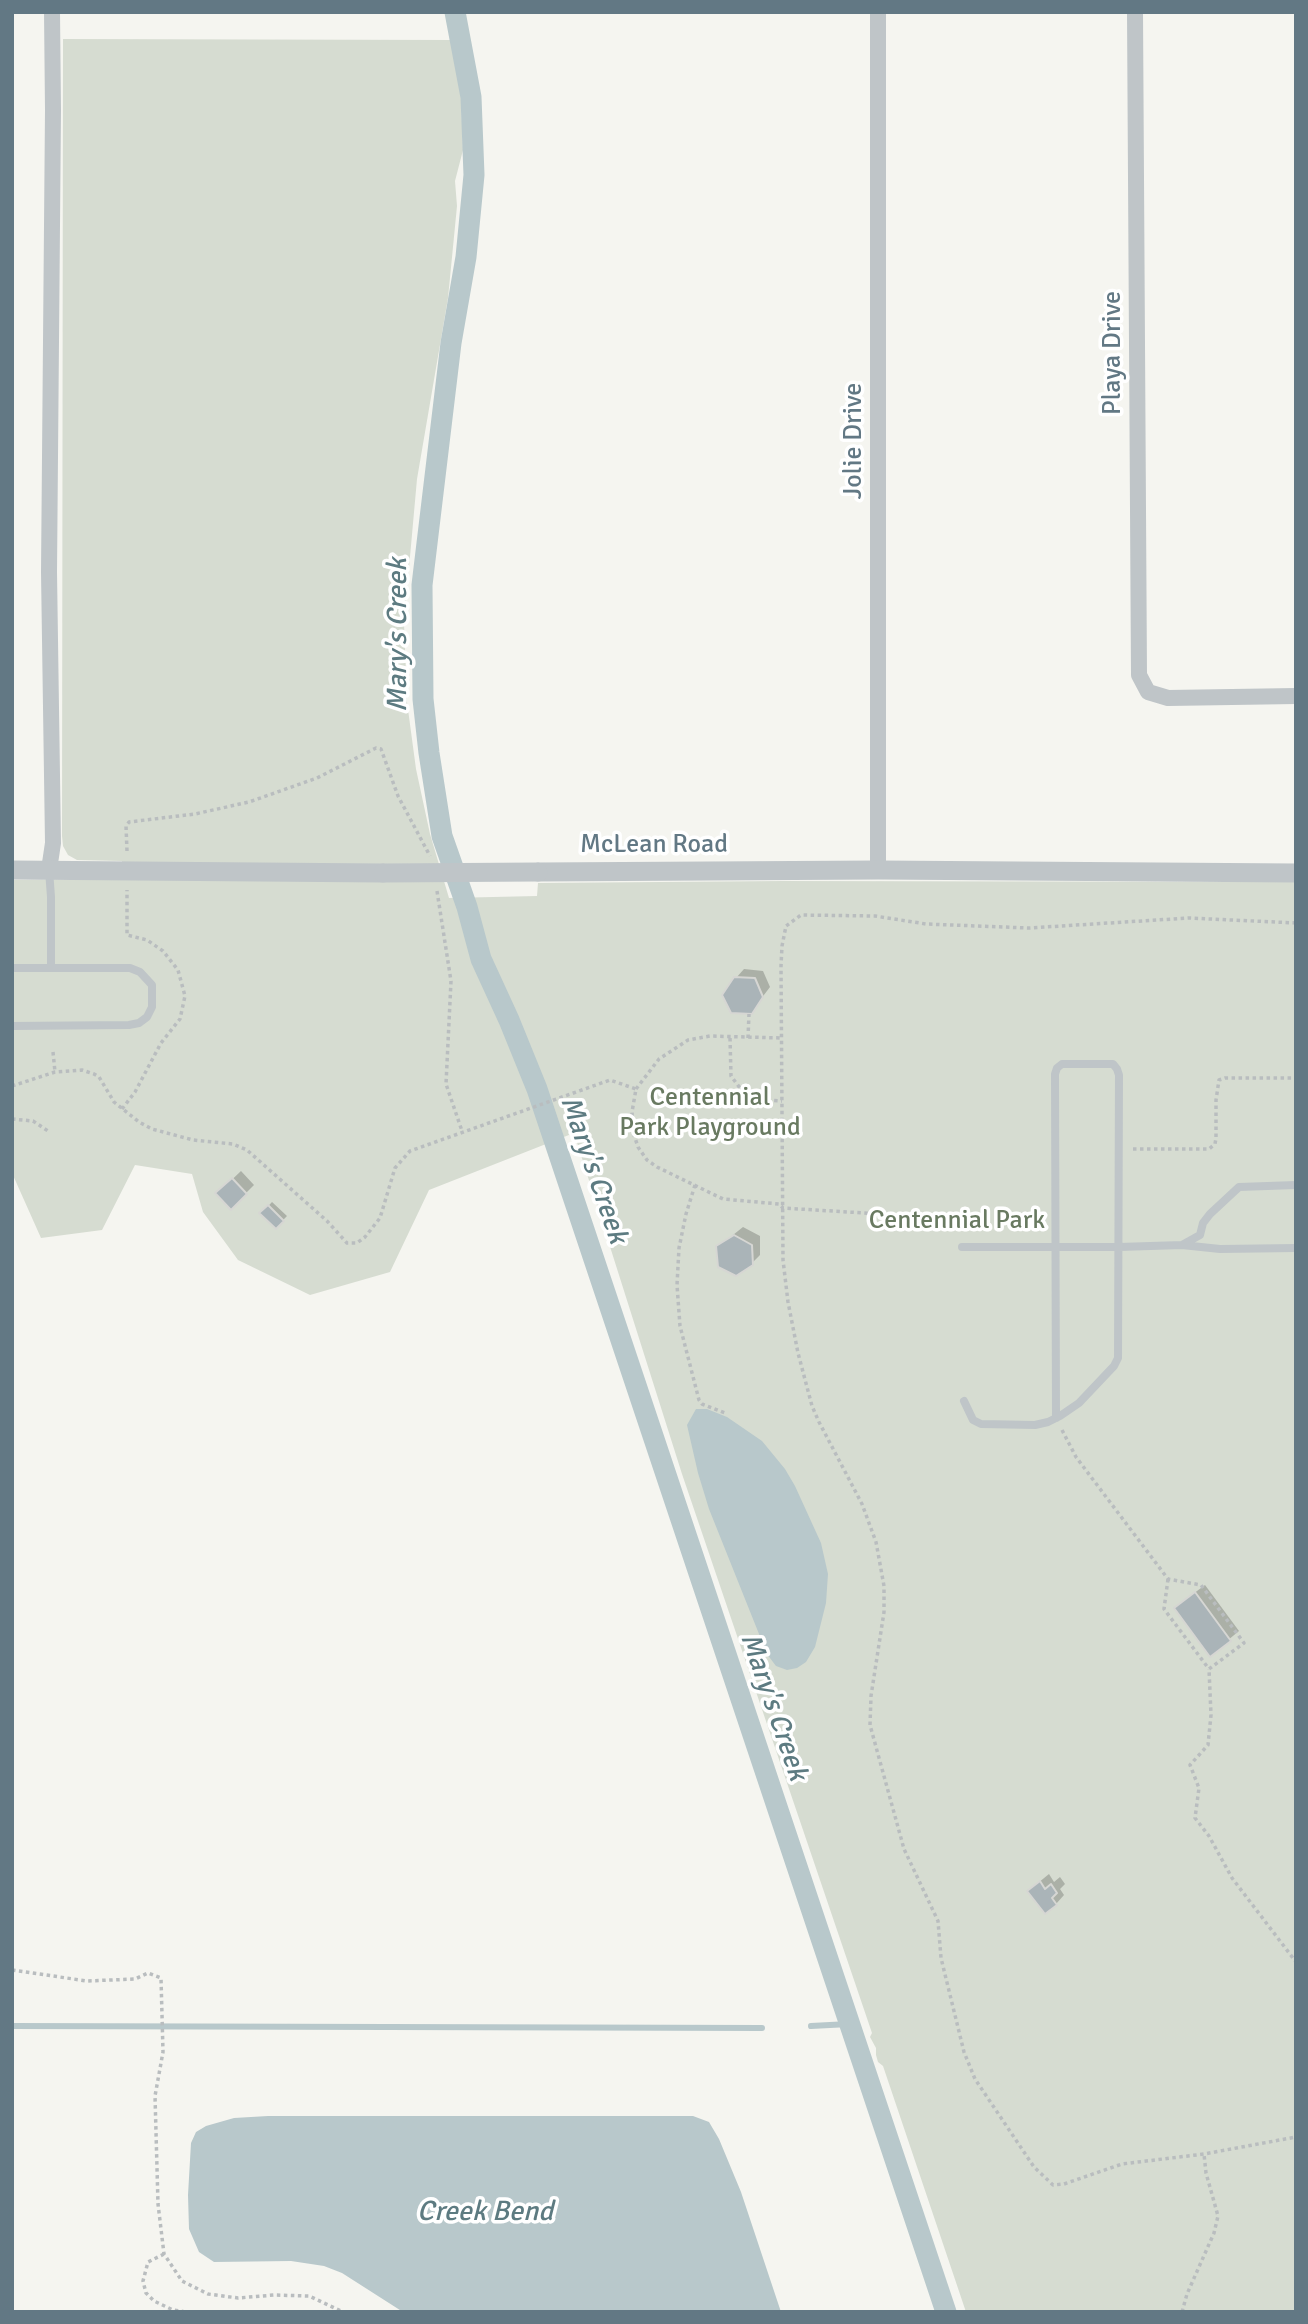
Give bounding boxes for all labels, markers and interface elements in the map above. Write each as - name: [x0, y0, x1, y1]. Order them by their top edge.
- street label: Playa Drive: [1097, 291, 1129, 415]
- street label: Jolie Drive: [838, 383, 870, 499]
- water label: Mary's Creek: [382, 558, 416, 712]
- street label: McLean Road: [580, 829, 728, 861]
- park label: Centennial Park Playground: [619, 1082, 801, 1144]
- water label: Mary's Creek: [552, 1092, 634, 1248]
- park label: Centennial Park: [869, 1205, 1045, 1237]
- water label: Mary's Creek: [732, 1629, 814, 1785]
- water label: Creek Bend: [417, 2196, 553, 2230]

